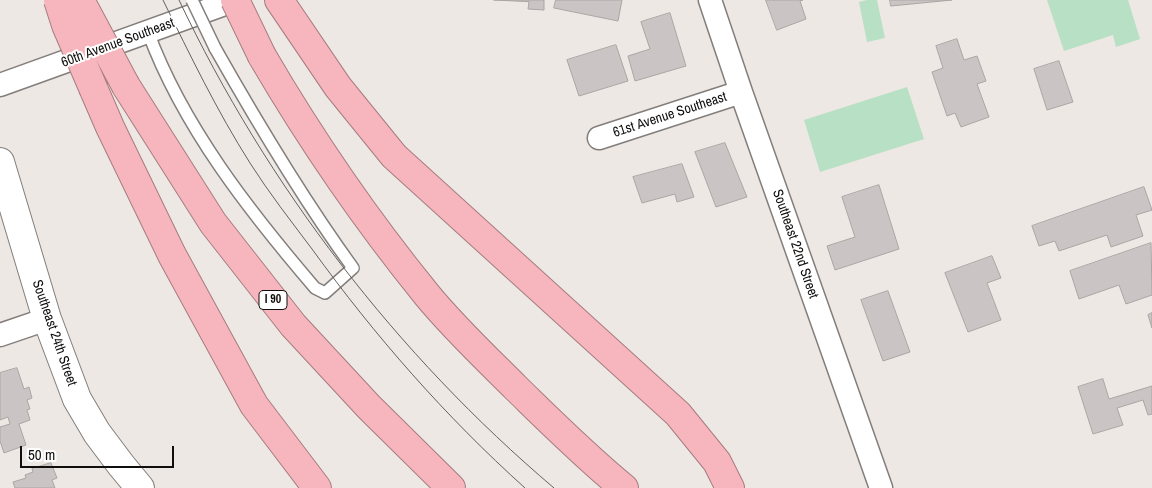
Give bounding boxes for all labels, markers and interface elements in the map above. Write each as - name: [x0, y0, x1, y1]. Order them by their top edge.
- street label: 60th Avenue Southeast: [59, 15, 177, 71]
- street label: 61st Avenue Southeast: [611, 89, 729, 141]
- street label: Southeast 22nd Street: [768, 187, 822, 301]
- street label: Southeast 24th Street: [28, 278, 80, 388]
- road number: I 90: [259, 290, 287, 310]
- scale bar: [22, 436, 176, 468]
- text: 50 m: [28, 444, 55, 465]

